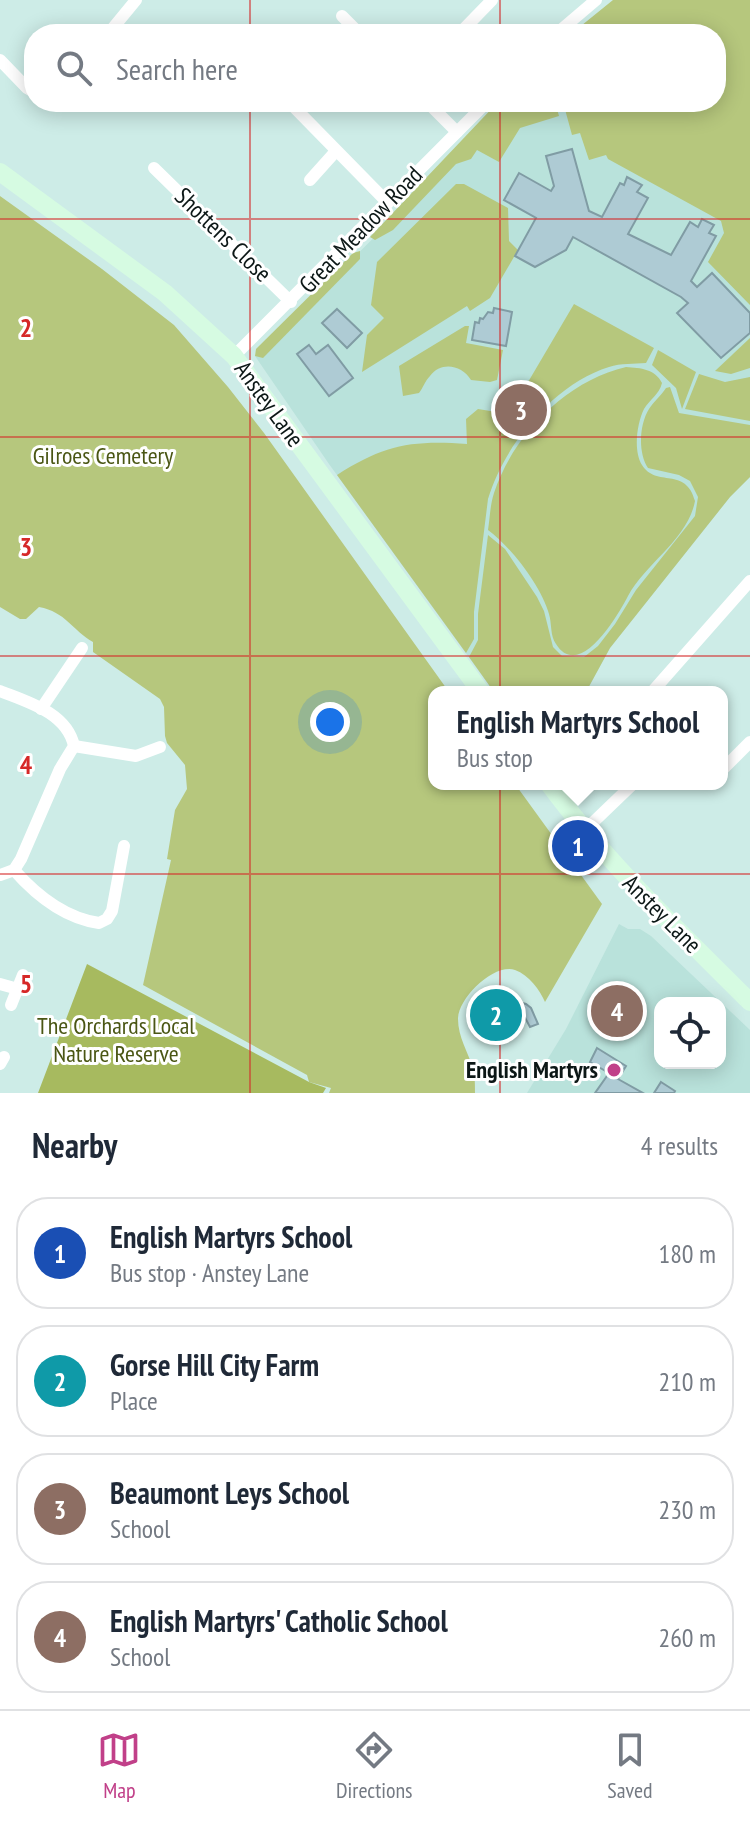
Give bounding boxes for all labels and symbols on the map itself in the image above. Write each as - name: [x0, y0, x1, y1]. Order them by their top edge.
- street label: Great Meadow Road: [292, 160, 429, 300]
- street label: Shottens Close: [168, 181, 278, 288]
- text: 2: [20, 311, 32, 344]
- street label: Anstey Lane: [228, 355, 311, 453]
- pin: 3: [495, 380, 547, 440]
- park label: Gilroes Cemetery: [33, 440, 173, 471]
- text: 3: [20, 530, 32, 563]
- your location: [310, 702, 350, 742]
- text: 4: [20, 748, 33, 781]
- pin: 1: [552, 816, 604, 876]
- street label: Anstey Lane: [616, 868, 708, 960]
- text: 5: [20, 967, 32, 1000]
- pin: 4: [591, 981, 643, 1041]
- pin: 2: [470, 985, 522, 1045]
- park label: The Orchards Local Nature Reserve: [37, 1010, 195, 1069]
- place label: English Martyrs: [466, 1054, 598, 1085]
- marker: English Martyrs: [605, 1061, 623, 1079]

